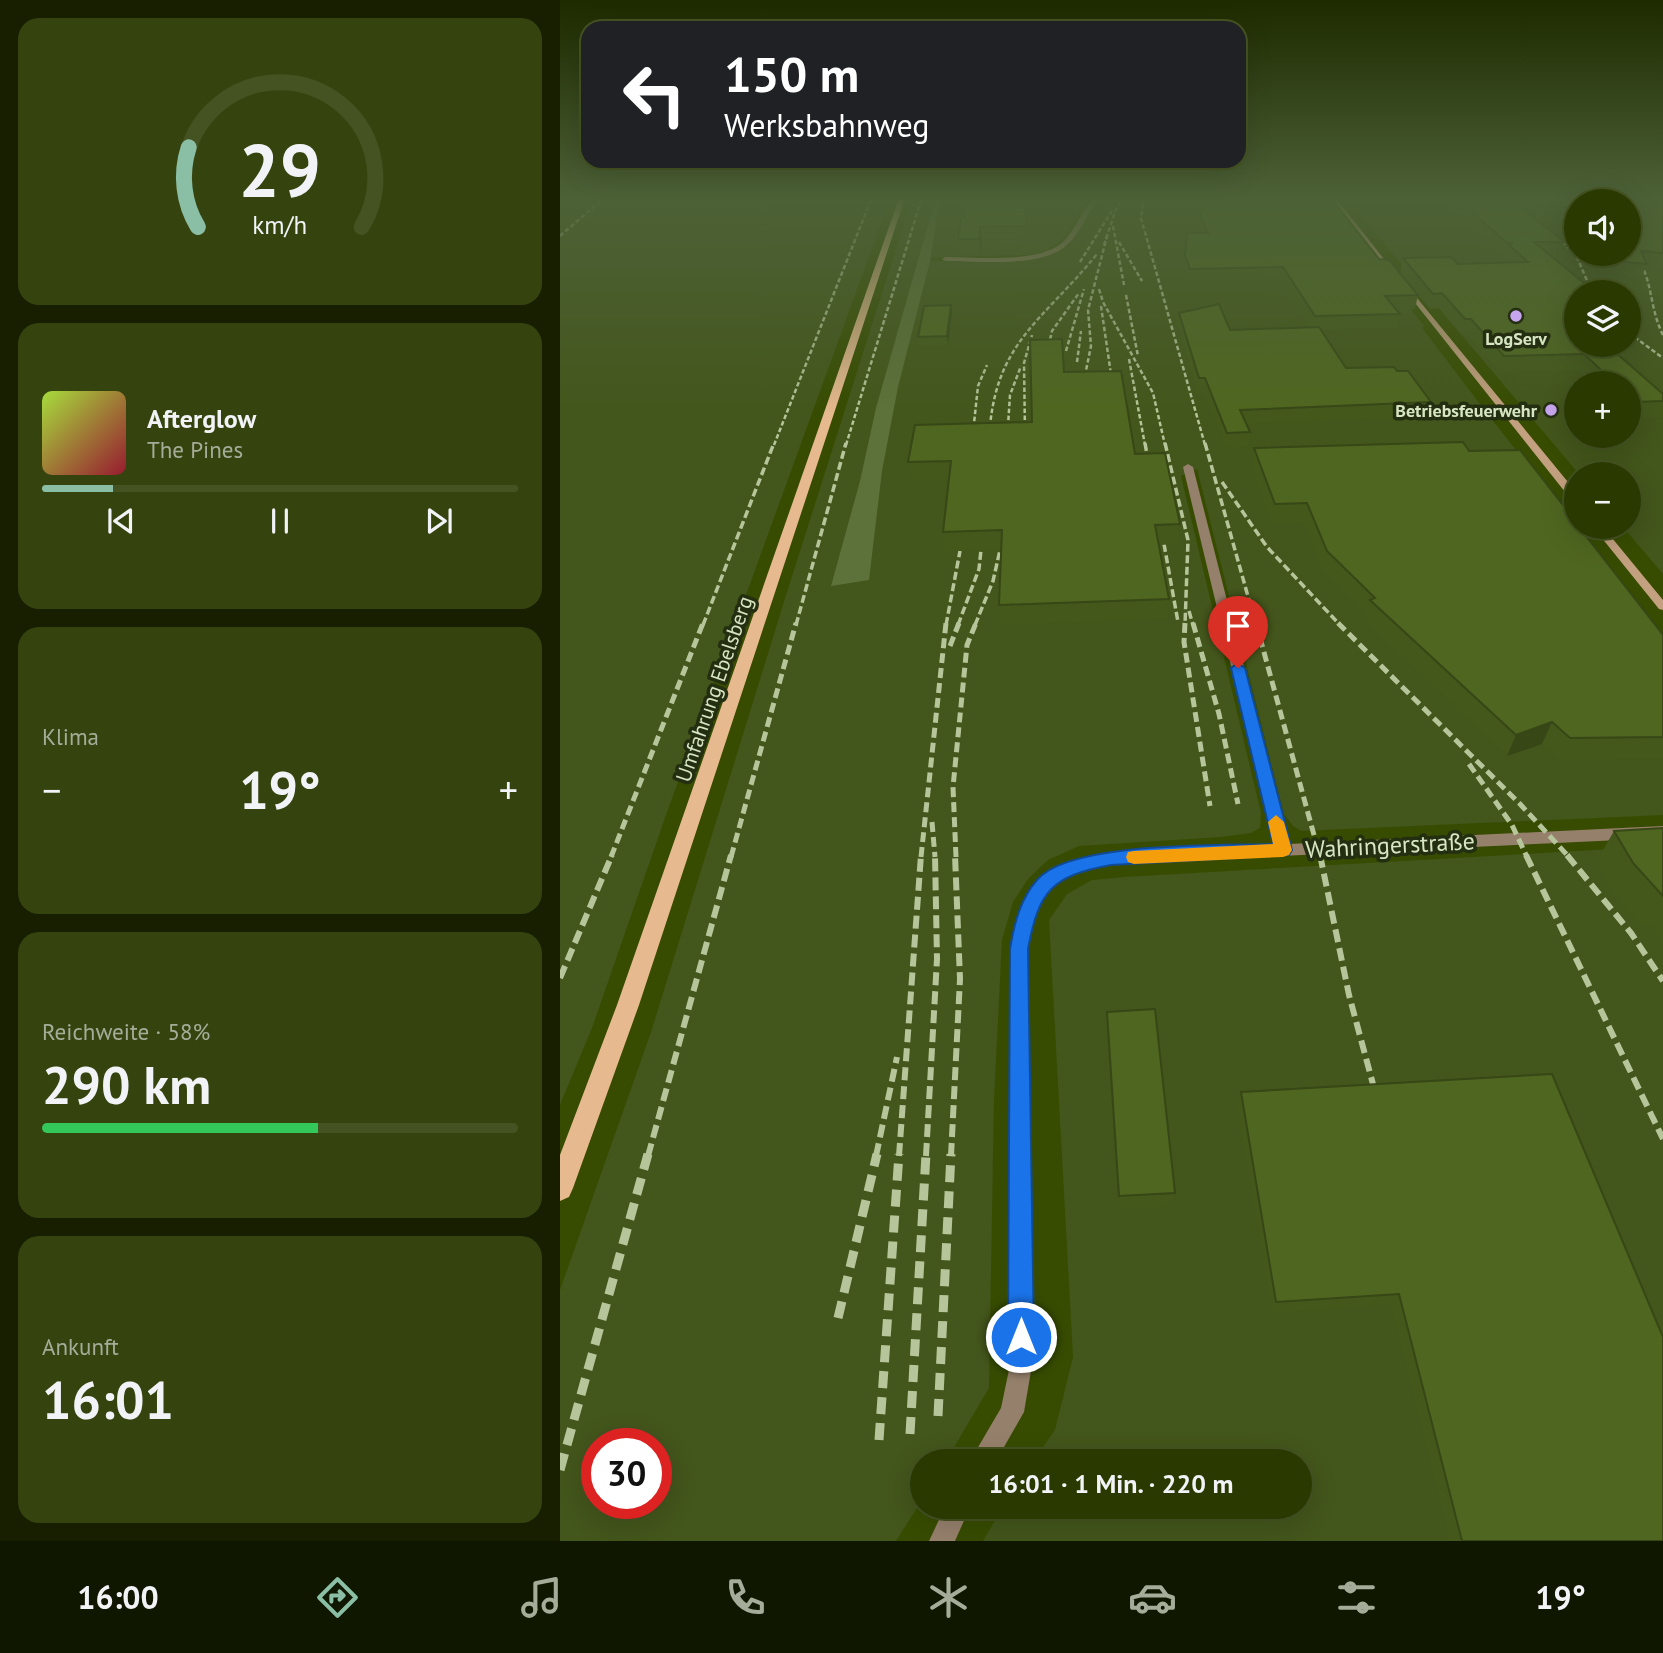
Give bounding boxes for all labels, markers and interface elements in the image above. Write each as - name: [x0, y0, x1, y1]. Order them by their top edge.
- text: 150 m: [724, 42, 859, 106]
- icon: left: [609, 49, 700, 140]
- text: Werksbahnweg: [724, 104, 930, 146]
- text: 29: [239, 124, 321, 218]
- map controls: [1564, 189, 1641, 539]
- button: sound: [1564, 189, 1641, 266]
- text: km/h: [253, 209, 307, 241]
- button: layers: [1564, 280, 1641, 357]
- marker: LogServ: [1508, 308, 1524, 324]
- place label: LogServ: [1485, 327, 1547, 350]
- button: +: [1564, 371, 1641, 448]
- place label: Betriebsfeuerwehr: [1395, 399, 1538, 422]
- text: Afterglow: [147, 402, 256, 435]
- marker: Betriebsfeuerwehr: [1543, 402, 1559, 418]
- text: The Pines: [147, 435, 243, 464]
- button: −: [1564, 462, 1641, 539]
- icon: previous: [102, 502, 140, 540]
- icon: pause: [261, 502, 299, 540]
- icon: next: [420, 502, 458, 540]
- street label: Umfahrung Ebelsberg: [670, 592, 758, 786]
- pin: [1208, 596, 1268, 668]
- icon: arrive: [1219, 607, 1257, 645]
- text: Klima: [42, 722, 99, 751]
- text: 19°: [239, 756, 321, 823]
- text: −: [42, 765, 61, 814]
- text: +: [499, 765, 518, 814]
- street label: Wahringerstraße: [1305, 825, 1475, 865]
- text: Reichweite · 58%: [42, 1017, 210, 1046]
- text: 290 km: [42, 1051, 211, 1118]
- position arrow: [984, 1300, 1058, 1374]
- text: Ankunft: [42, 1332, 119, 1361]
- text: 16:01: [42, 1366, 174, 1433]
- speed limit sign: 30: [581, 1428, 672, 1519]
- text: 16:01 · 1 Min. · 220 m: [988, 1467, 1234, 1500]
- icon: directions: [313, 1573, 362, 1622]
- icon: music: [517, 1573, 566, 1622]
- icon: phone: [721, 1573, 770, 1622]
- icon: climate: [924, 1573, 973, 1622]
- icon: car: [1128, 1573, 1177, 1622]
- icon: filters: [1332, 1573, 1381, 1622]
- text: 16:00: [77, 1576, 159, 1618]
- text: 19°: [1535, 1576, 1586, 1618]

